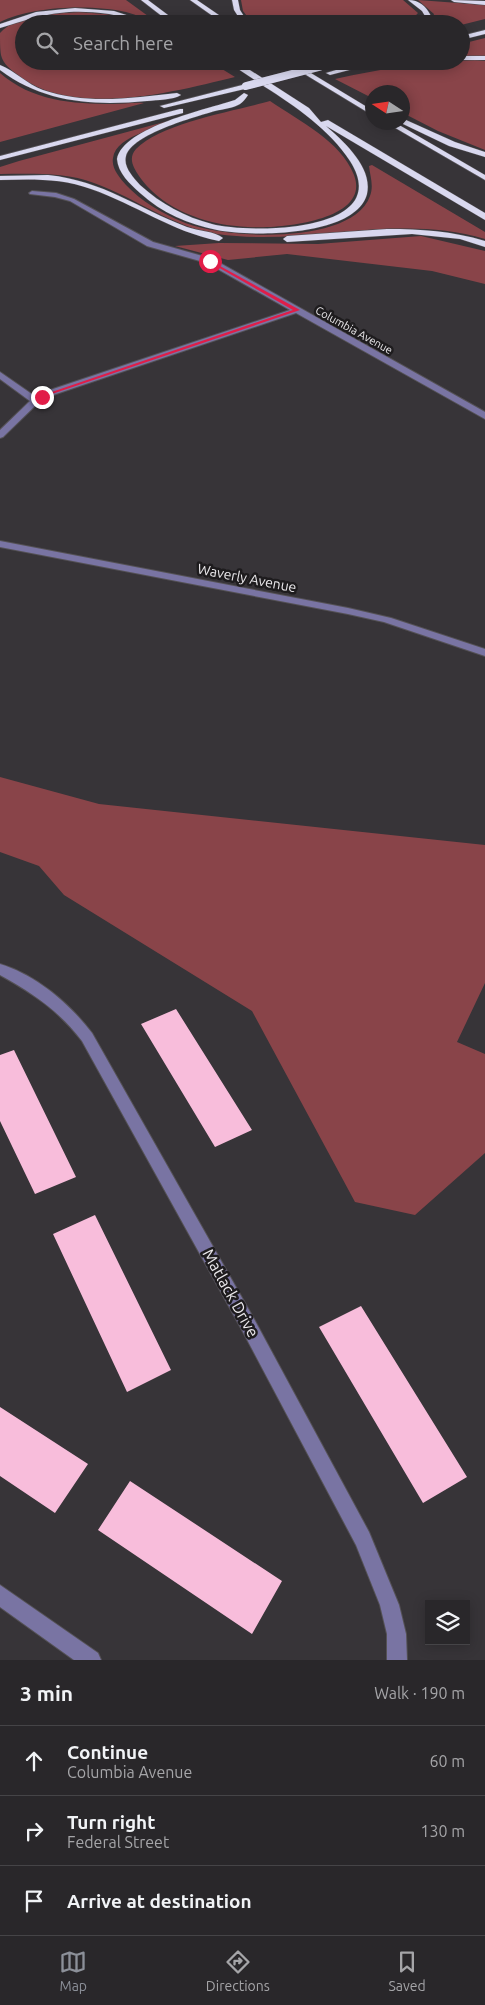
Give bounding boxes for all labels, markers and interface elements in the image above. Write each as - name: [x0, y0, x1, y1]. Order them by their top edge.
- search box: [15, 15, 470, 70]
- icon: search: [33, 29, 61, 57]
- text: Search here: [73, 32, 173, 54]
- north arrow: [365, 85, 410, 130]
- route start: [199, 250, 222, 273]
- street label: Columbia Avenue: [313, 304, 395, 356]
- route end: [31, 386, 54, 409]
- street label: Waverly Avenue: [196, 561, 298, 595]
- street label: Matlack Drive: [199, 1246, 263, 1340]
- map controls: [425, 1600, 470, 1645]
- button: layers: [425, 1600, 470, 1645]
- text: 3 min: [20, 1681, 73, 1705]
- text: Walk · 190 m: [374, 1684, 465, 1702]
- text: Continue: [67, 1741, 148, 1763]
- icon: ahead: [20, 1747, 48, 1775]
- text: 60 m: [429, 1752, 465, 1770]
- text: Columbia Avenue: [67, 1763, 192, 1781]
- text: Turn right: [67, 1811, 155, 1833]
- icon: right: [20, 1817, 48, 1845]
- text: 130 m: [420, 1822, 465, 1840]
- text: Federal Street: [67, 1833, 169, 1851]
- icon: arrive: [20, 1887, 48, 1915]
- text: Arrive at destination: [67, 1890, 252, 1912]
- tab: Map: [59, 1948, 87, 1994]
- tab: Directions: [206, 1948, 270, 1994]
- tab: Saved: [388, 1948, 426, 1994]

